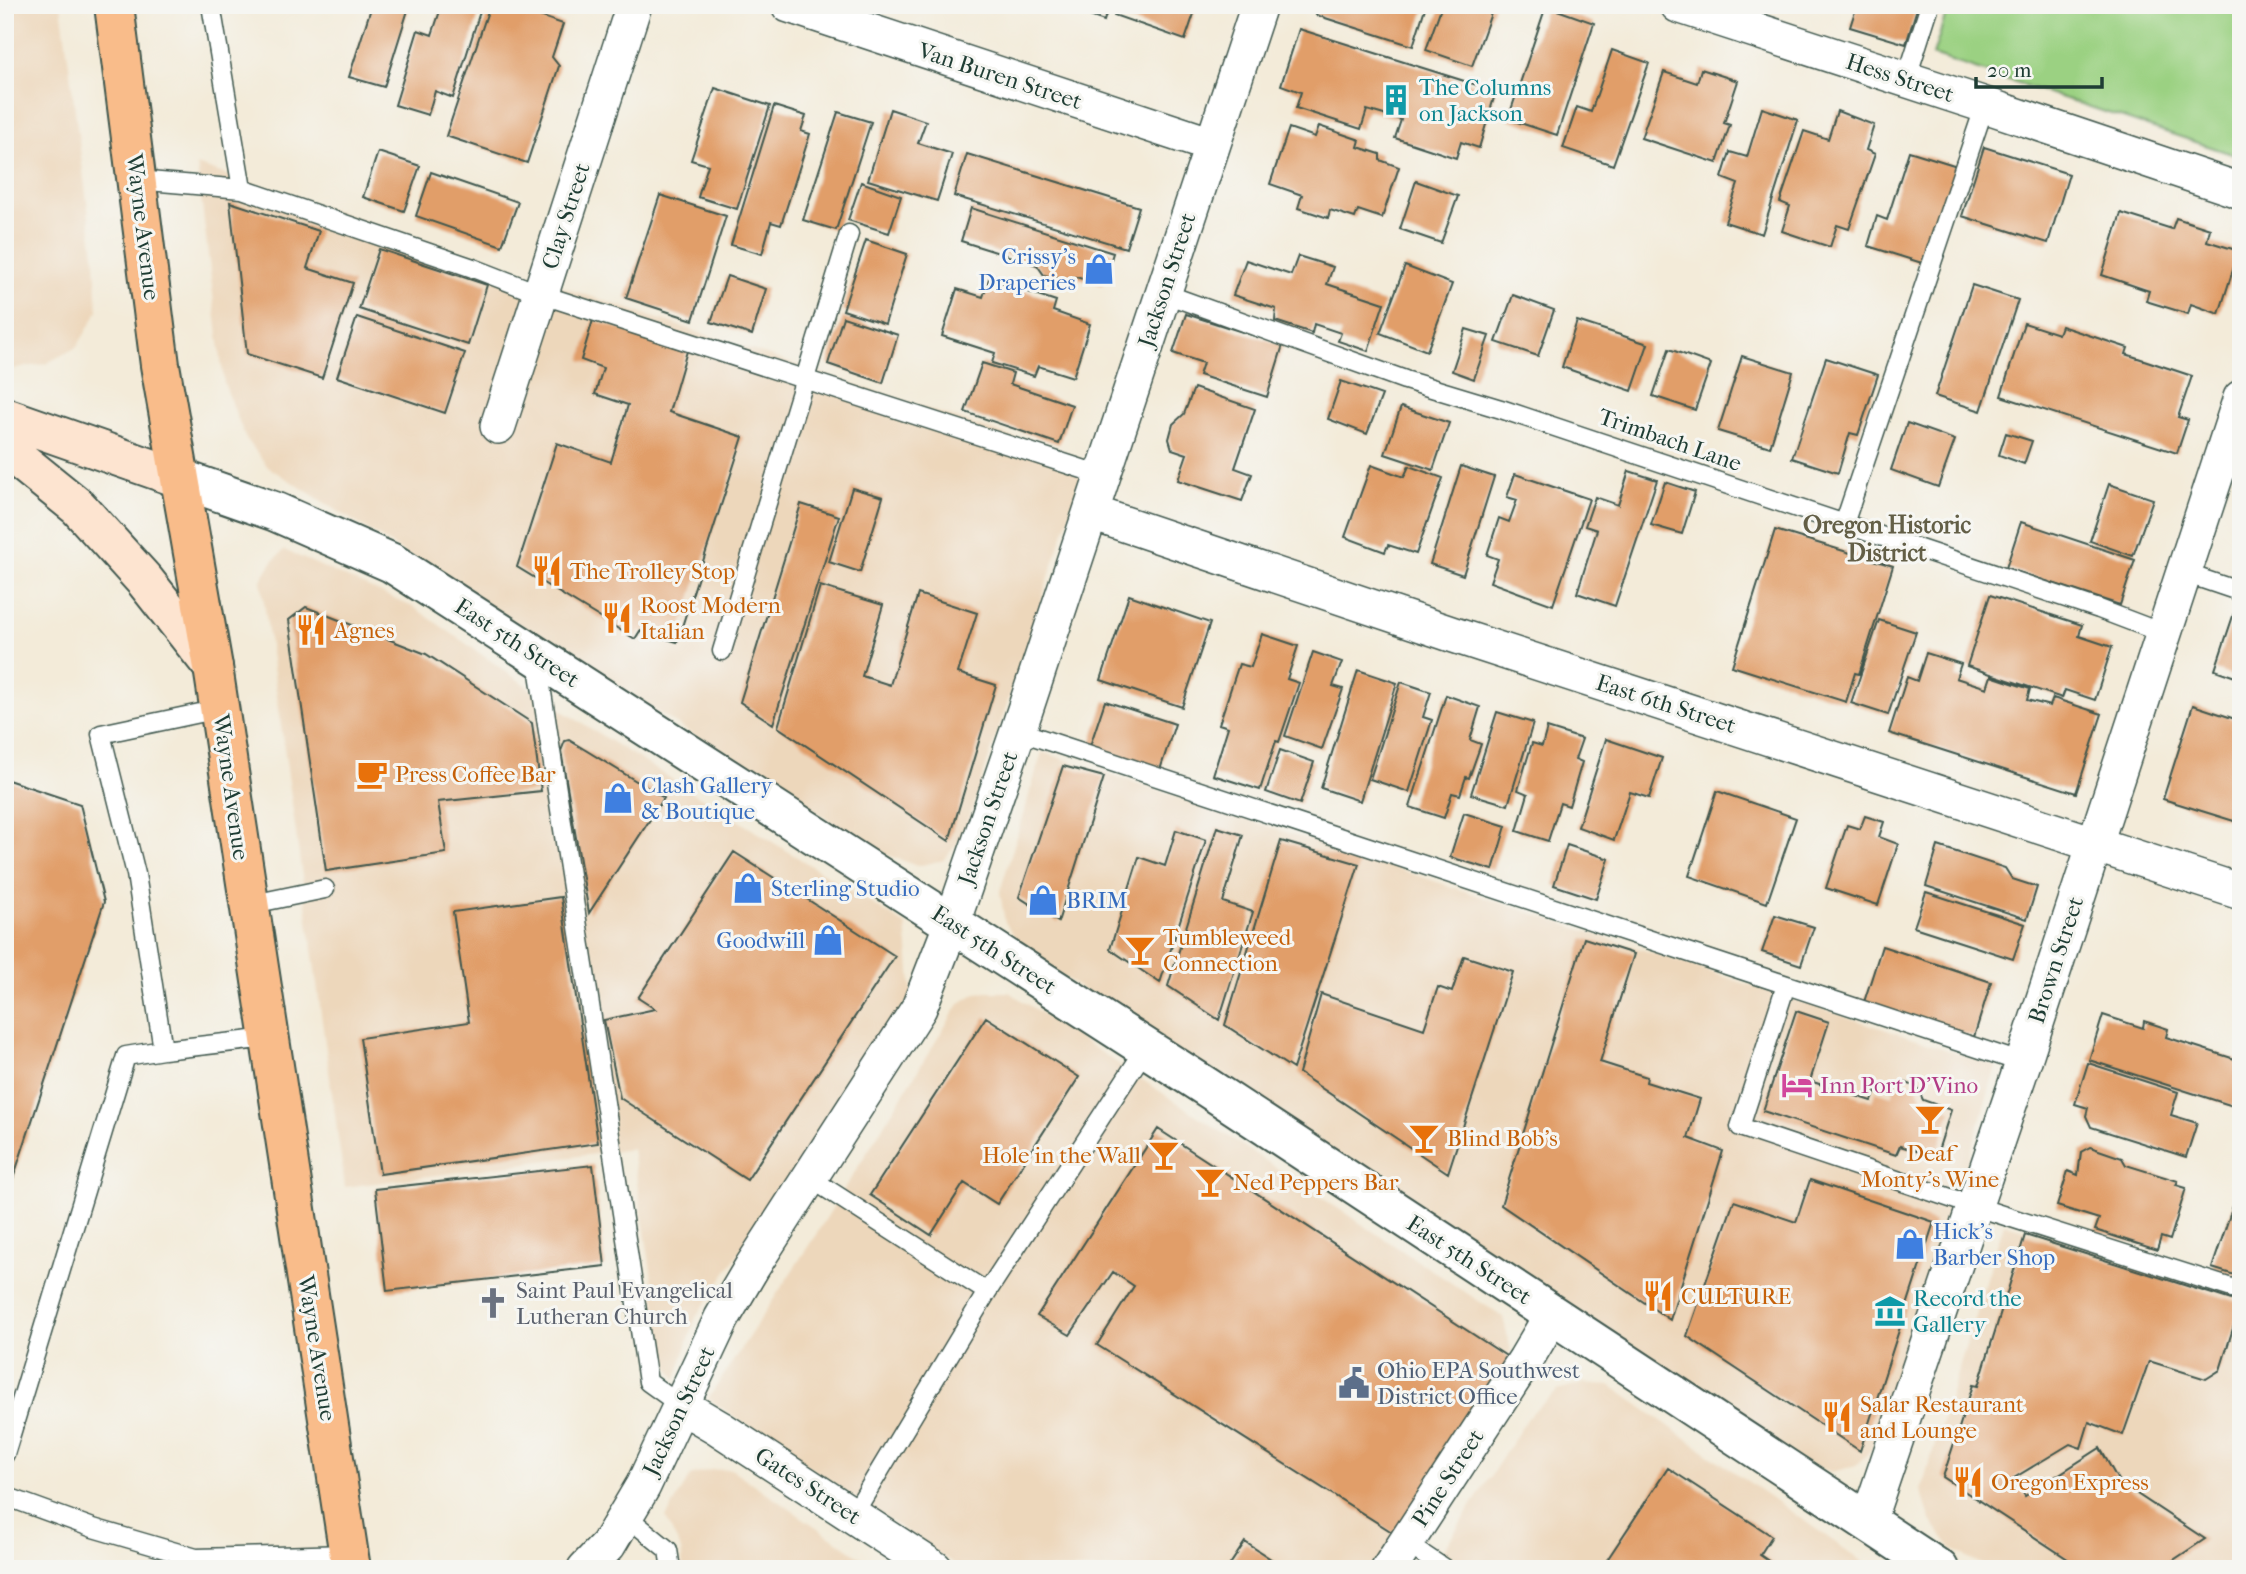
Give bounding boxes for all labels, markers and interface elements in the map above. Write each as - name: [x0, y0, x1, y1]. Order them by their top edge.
- street label: Van Buren Street: [914, 37, 1085, 115]
- scale bar: [1976, 46, 2102, 90]
- street label: Hess Street: [1843, 48, 1957, 108]
- text: 20 m: [1987, 58, 2032, 82]
- place label: The Columns on Jackson: [1419, 74, 1551, 127]
- building icon: The Columns on Jackson: [1379, 83, 1413, 117]
- street label: Wayne Avenue: [121, 151, 165, 302]
- street label: Clay Street: [536, 160, 596, 272]
- street label: Jackson Street: [1132, 209, 1201, 352]
- place label: Crissy's Draperies: [978, 243, 1076, 296]
- shop icon: Crissy's Draperies: [1082, 252, 1116, 286]
- street label: Trimbach Lane: [1595, 403, 1745, 477]
- district label: Oregon Historic District: [1803, 511, 1971, 567]
- restaurant icon: The Trolley Stop: [530, 554, 564, 588]
- place label: The Trolley Stop: [570, 558, 735, 585]
- place label: Roost Modern Italian: [640, 592, 781, 645]
- street label: East 5th Street: [450, 593, 584, 693]
- restaurant icon: Roost Modern Italian: [600, 601, 634, 635]
- restaurant icon: Agnes: [294, 613, 328, 647]
- place label: Agnes: [333, 617, 394, 644]
- street label: East 6th Street: [1593, 669, 1739, 739]
- street label: Wayne Avenue: [207, 711, 255, 862]
- street label: Jackson Street: [952, 748, 1023, 890]
- cafe icon: Press Coffee Bar: [355, 757, 389, 791]
- place label: Press Coffee Bar: [395, 761, 556, 788]
- place label: Clash Gallery & Boutique: [641, 772, 773, 825]
- shop icon: Clash Gallery & Boutique: [601, 781, 635, 815]
- shop icon: Sterling Studio: [731, 871, 765, 905]
- place label: Sterling Studio: [771, 875, 920, 902]
- shop icon: BRIM: [1026, 883, 1060, 917]
- place label: BRIM: [1066, 887, 1128, 914]
- street label: Brown Street: [2023, 893, 2089, 1027]
- street label: East 5th Street: [927, 900, 1061, 1000]
- shop icon: Goodwill: [811, 923, 845, 957]
- place label: Tumbleweed Connection: [1163, 924, 1292, 977]
- place label: Goodwill: [716, 927, 806, 954]
- bar icon: Tumbleweed Connection: [1123, 933, 1157, 967]
- hotel icon: Inn Port D'Vino: [1780, 1068, 1814, 1102]
- place label: Inn Port D'Vino: [1820, 1072, 1978, 1099]
- bar icon: Deaf Monty's Wine: [1913, 1102, 1947, 1136]
- bar icon: Blind Bob's: [1407, 1121, 1441, 1155]
- place label: Blind Bob's: [1447, 1125, 1558, 1152]
- bar icon: Hole in the Wall: [1147, 1138, 1181, 1172]
- place label: Deaf Monty's Wine: [1861, 1140, 1999, 1193]
- place label: Hole in the Wall: [982, 1142, 1142, 1169]
- bar icon: Ned Peppers Bar: [1193, 1165, 1227, 1199]
- place label: Ned Peppers Bar: [1233, 1169, 1399, 1196]
- street label: East 5th Street: [1402, 1210, 1536, 1310]
- place label: Hick's Barber Shop: [1933, 1218, 2055, 1271]
- shop icon: Hick's Barber Shop: [1893, 1227, 1927, 1261]
- street label: Wayne Avenue: [292, 1272, 342, 1423]
- place label: Saint Paul Evangelical Lutheran Church: [516, 1277, 733, 1330]
- restaurant icon: CULTURE: [1641, 1279, 1675, 1313]
- place label: CULTURE: [1681, 1283, 1791, 1310]
- place label: Record the Gallery: [1913, 1285, 2022, 1338]
- church icon: Saint Paul Evangelical Lutheran Church: [476, 1286, 510, 1320]
- museum icon: Record the Gallery: [1873, 1294, 1907, 1328]
- street label: Jackson Street: [636, 1342, 721, 1482]
- place label: Ohio EPA Southwest District Office: [1377, 1357, 1580, 1410]
- public building icon: Ohio EPA Southwest District Office: [1337, 1366, 1371, 1400]
- place label: Salar Restaurant and Lounge: [1860, 1391, 2024, 1444]
- restaurant icon: Salar Restaurant and Lounge: [1820, 1400, 1854, 1434]
- street label: Pine Street: [1406, 1424, 1490, 1532]
- street label: Gates Street: [750, 1442, 866, 1530]
- restaurant icon: Oregon Express: [1951, 1465, 1985, 1499]
- place label: Oregon Express: [1991, 1469, 2149, 1496]

